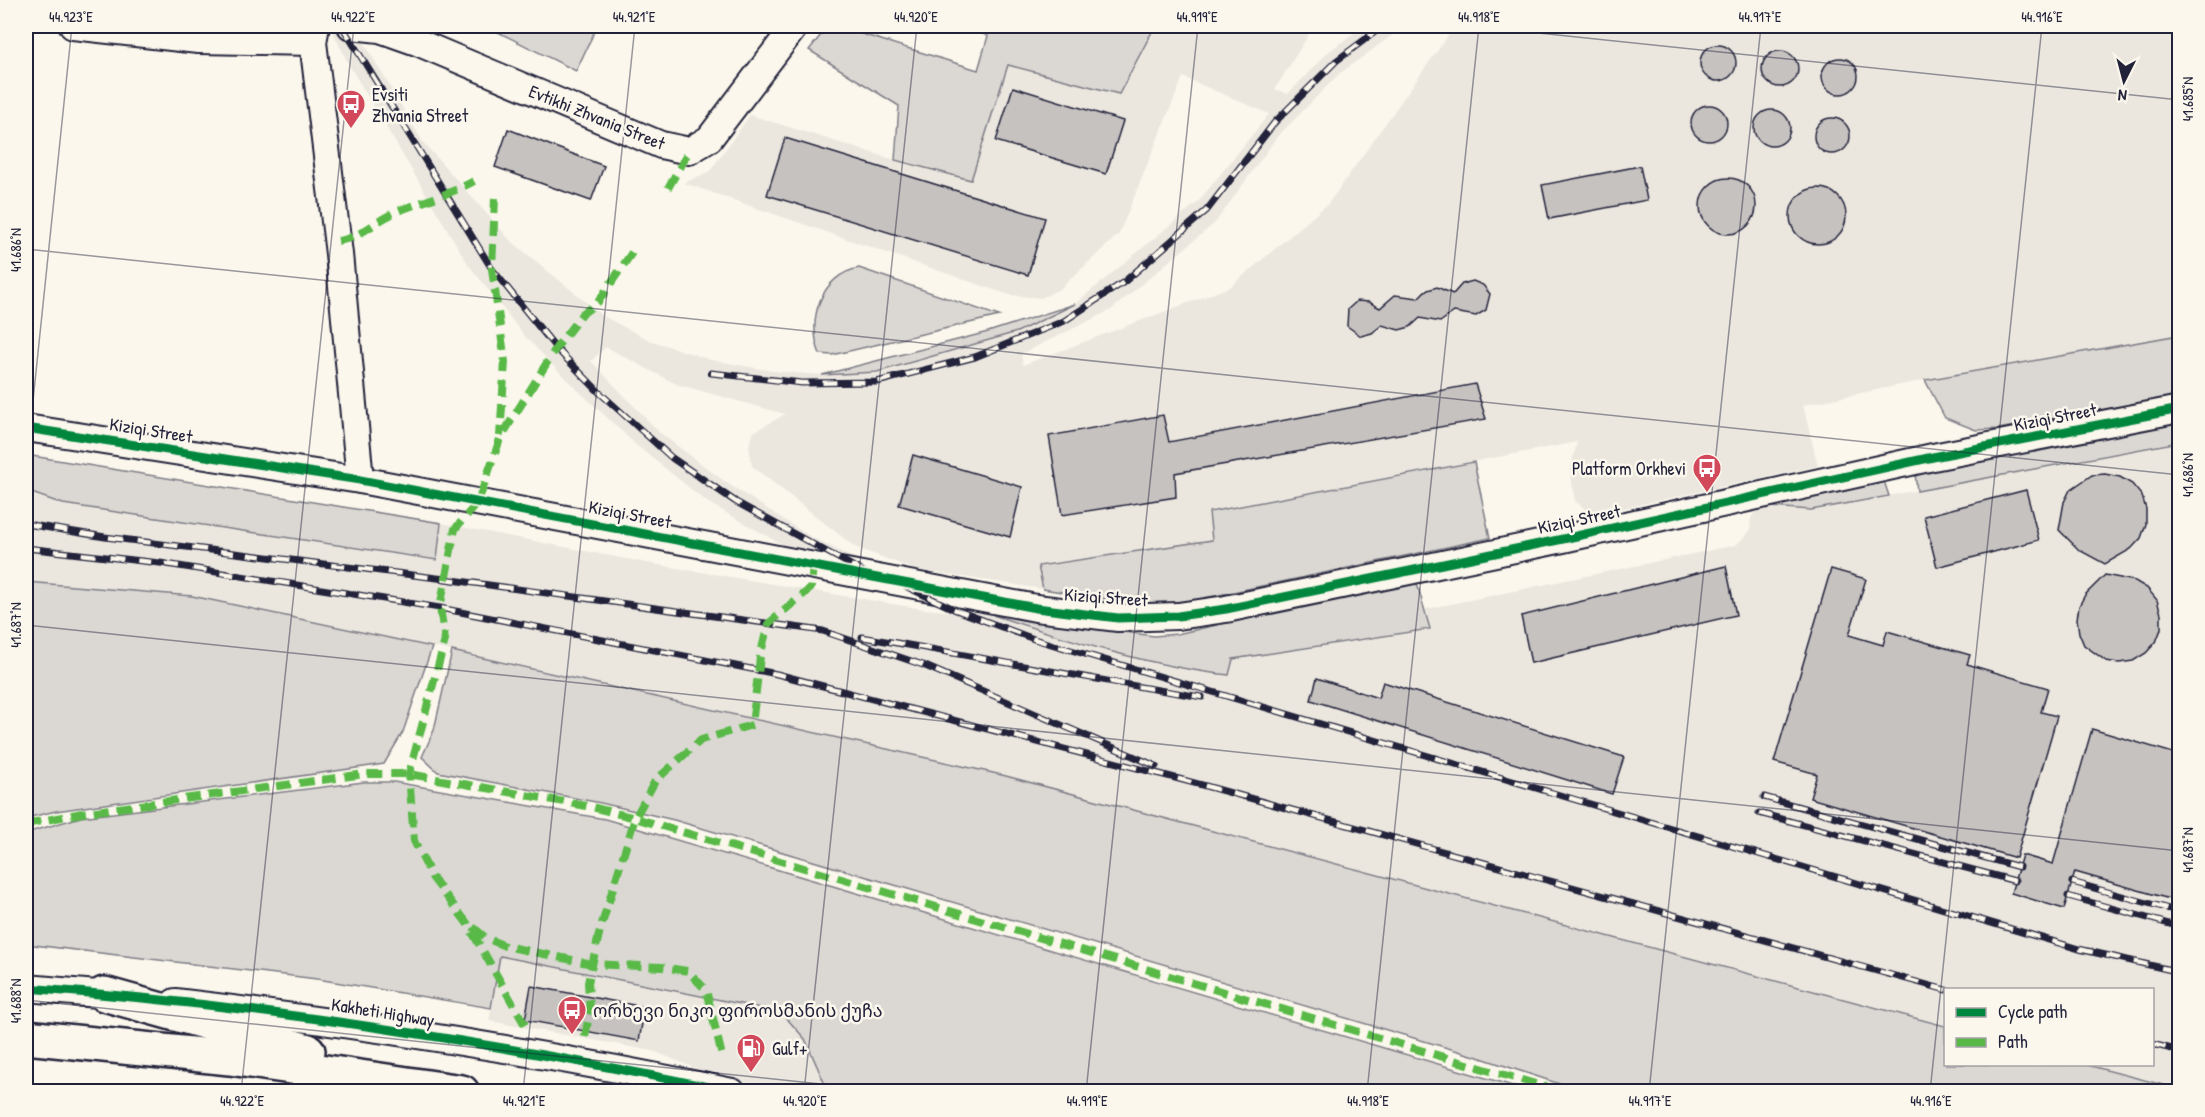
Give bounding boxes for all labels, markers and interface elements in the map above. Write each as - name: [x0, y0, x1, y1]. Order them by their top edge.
- text: 44.923°E: [49, 6, 93, 27]
- text: 44.922°E: [331, 6, 375, 27]
- text: 44.921°E: [613, 6, 656, 27]
- text: 44.920°E: [894, 6, 938, 27]
- text: 44.919°E: [1176, 6, 1218, 27]
- text: 44.918°E: [1458, 6, 1500, 27]
- text: 44.917°E: [1739, 6, 1782, 27]
- text: 44.916°E: [2021, 6, 2063, 27]
- north arrow: [2094, 51, 2154, 111]
- text: 41.685°N: [2177, 77, 2198, 121]
- street label: Evtikhi Zhvania Street: [525, 78, 670, 156]
- place label: Evsiti Zhvania Street: [372, 82, 469, 128]
- text: N: [2117, 84, 2128, 107]
- bus stop icon: Evsiti Zhvania Street: [335, 88, 367, 130]
- text: 41.686°N: [5, 228, 26, 272]
- street label: Kiziqi Street: [2012, 397, 2099, 437]
- street label: Kiziqi Street: [108, 411, 195, 449]
- bus stop icon: Platform Orkhevi: [1691, 452, 1723, 494]
- text: 41.686°N: [2177, 453, 2198, 497]
- place label: Platform Orkhevi: [1572, 456, 1686, 481]
- street label: Kiziqi Street: [587, 494, 674, 534]
- street label: Kiziqi Street: [1536, 498, 1623, 540]
- street label: Kiziqi Street: [1063, 582, 1149, 612]
- text: 41.687°N: [5, 602, 26, 648]
- text: 41.687°N: [2177, 827, 2198, 873]
- text: 41.688°N: [5, 979, 26, 1023]
- legend: [1944, 988, 2154, 1066]
- street label: Kakheti Highway: [330, 992, 437, 1033]
- bus stop icon: ორხევი ნიკო ფიროსმანის ქუჩა: [556, 994, 588, 1036]
- place label: ორხევი ნიკო ფიროსმანის ქუჩა: [593, 998, 883, 1023]
- text: Cycle path: [1998, 999, 2068, 1024]
- text: Path: [1998, 1029, 2028, 1054]
- fuel station icon: Gulf+: [735, 1032, 767, 1074]
- place label: Gulf+: [772, 1036, 808, 1061]
- text: 44.922°E: [220, 1090, 264, 1111]
- text: 44.921°E: [503, 1090, 546, 1111]
- text: 44.920°E: [783, 1090, 827, 1111]
- text: 44.919°E: [1066, 1090, 1108, 1111]
- text: 44.918°E: [1347, 1090, 1389, 1111]
- text: 44.917°E: [1629, 1090, 1672, 1111]
- text: 44.916°E: [1910, 1090, 1952, 1111]

